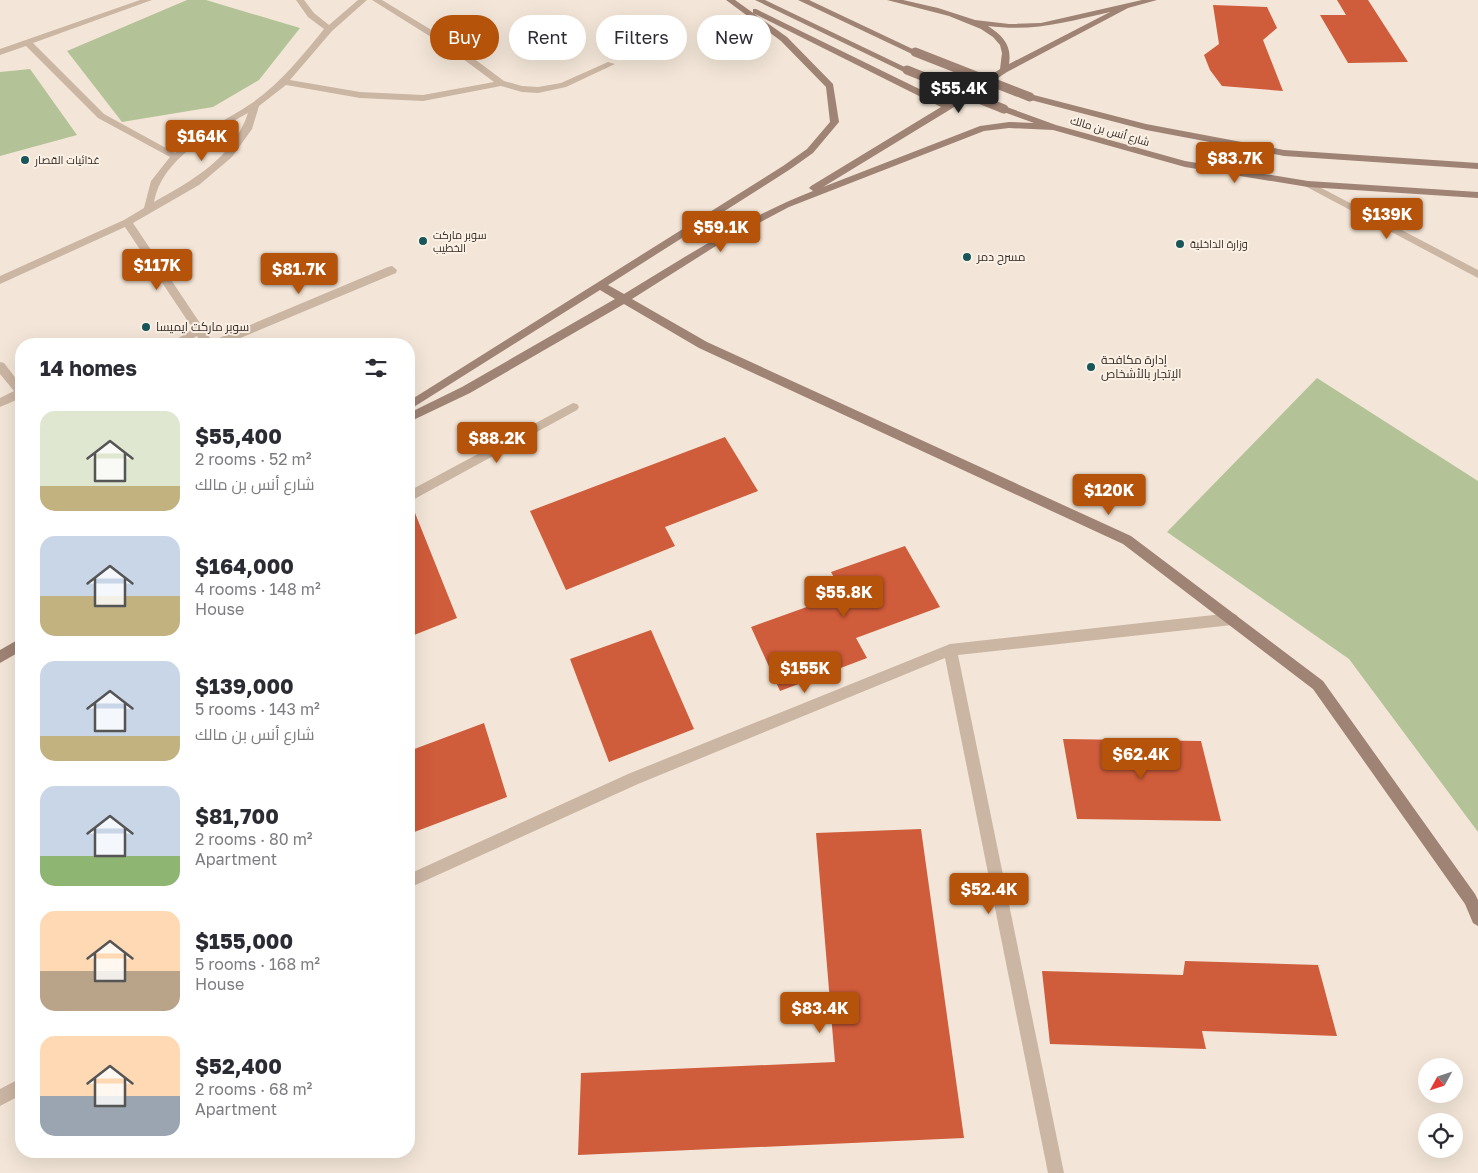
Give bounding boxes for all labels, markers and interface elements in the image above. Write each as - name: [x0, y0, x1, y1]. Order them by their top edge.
- chip: Buy: [430, 15, 499, 60]
- chip: Rent: [509, 15, 586, 60]
- chip: Filters: [596, 15, 687, 60]
- chip: New: [697, 15, 771, 60]
- pin: $55.4K: [918, 72, 1000, 114]
- text: $55.4K: [931, 78, 987, 98]
- street label: شارع أنس بن مالك: [1068, 113, 1151, 150]
- pin: $164K: [167, 120, 237, 162]
- text: $164K: [177, 126, 227, 146]
- pin: $83.7K: [1194, 142, 1276, 184]
- text: $83.7K: [1207, 148, 1263, 168]
- place label: غذائيات القصار: [34, 153, 100, 167]
- marker: غذائيات القصار: [19, 154, 31, 166]
- pin: $139K: [1352, 198, 1422, 240]
- text: $139K: [1362, 204, 1412, 224]
- pin: $59.1K: [680, 210, 762, 253]
- text: $59.1K: [693, 217, 749, 237]
- place label: سوبر ماركت الخطيب: [433, 228, 487, 254]
- marker: سوبر ماركت الخطيب: [417, 235, 429, 247]
- place label: وزارة الداخلية: [1190, 237, 1248, 251]
- marker: وزارة الداخلية: [1174, 238, 1186, 250]
- pin: $117K: [122, 248, 192, 291]
- place label: مسرح دمر: [976, 249, 1025, 265]
- marker: مسرح دمر: [961, 251, 973, 263]
- pin: $81.7K: [258, 252, 340, 295]
- text: $117K: [133, 255, 181, 275]
- text: $81.7K: [272, 259, 326, 279]
- place label: سوبر ماركت ايميسا: [156, 319, 249, 334]
- marker: سوبر ماركت ايميسا: [140, 321, 152, 333]
- place label: إدارة مكافحة الإتجار بالأشخاص: [1101, 352, 1182, 381]
- icon: filters: [362, 354, 390, 382]
- text: 14 homes: [40, 355, 137, 381]
- marker: إدارة مكافحة الإتجار بالأشخاص: [1085, 361, 1097, 373]
- pin: $88.2K: [456, 422, 538, 464]
- text: $55,400: [195, 423, 282, 449]
- text: $88.2K: [468, 428, 526, 448]
- icon: home: [80, 431, 140, 491]
- text: 2 rooms · 52 m²: [195, 449, 311, 469]
- text: شارع أنس بن مالك: [195, 474, 314, 494]
- pin: $120K: [1074, 474, 1144, 516]
- text: $120K: [1084, 480, 1134, 500]
- text: $164,000: [195, 553, 294, 579]
- icon: home: [80, 556, 140, 616]
- pin: $55.8K: [803, 576, 885, 618]
- text: 4 rooms · 148 m²: [195, 579, 321, 599]
- text: $55.8K: [815, 582, 873, 602]
- text: House: [195, 599, 244, 619]
- pin: $155K: [770, 652, 840, 694]
- text: $155K: [780, 658, 830, 678]
- text: $139,000: [195, 673, 294, 699]
- icon: home: [80, 681, 140, 741]
- text: 5 rooms · 143 m²: [195, 699, 320, 719]
- text: شارع أنس بن مالك: [195, 724, 314, 744]
- pin: $62.4K: [1100, 738, 1182, 780]
- text: $62.4K: [1112, 744, 1170, 764]
- text: $81,700: [195, 803, 279, 829]
- icon: home: [80, 806, 140, 866]
- text: 2 rooms · 80 m²: [195, 829, 313, 849]
- text: Apartment: [195, 849, 277, 869]
- pin: $52.4K: [948, 872, 1030, 915]
- text: $52.4K: [961, 879, 1017, 899]
- text: $155,000: [195, 928, 293, 954]
- icon: home: [80, 931, 140, 991]
- text: 5 rooms · 168 m²: [195, 954, 320, 974]
- text: House: [195, 974, 244, 994]
- pin: $83.4K: [779, 992, 861, 1034]
- text: $83.4K: [791, 998, 849, 1018]
- text: $52,400: [195, 1053, 282, 1079]
- icon: home: [80, 1056, 140, 1116]
- north arrow: [1418, 1058, 1462, 1102]
- map controls: [1418, 1058, 1463, 1158]
- text: 2 rooms · 68 m²: [195, 1079, 312, 1099]
- text: Apartment: [195, 1099, 277, 1119]
- button: locate: [1418, 1113, 1463, 1158]

